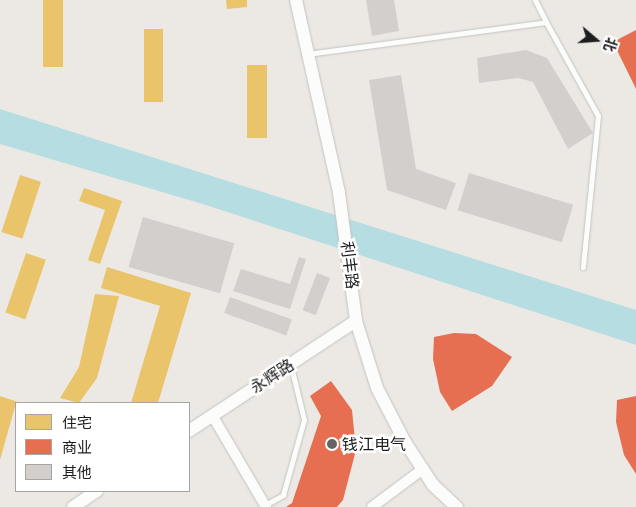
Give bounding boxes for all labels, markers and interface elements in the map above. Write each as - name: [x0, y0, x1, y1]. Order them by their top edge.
- north arrow: [571, 15, 621, 65]
- text: 北: [600, 36, 620, 54]
- street label: 利丰路: [338, 240, 362, 290]
- street label: 永辉路: [247, 355, 297, 397]
- legend: [15, 402, 190, 492]
- text: 住宅: [62, 414, 92, 431]
- place label: 钱江电气: [342, 434, 406, 454]
- marker: 钱江电气: [326, 438, 338, 450]
- text: 商业: [62, 439, 92, 456]
- text: 其他: [62, 464, 92, 481]

